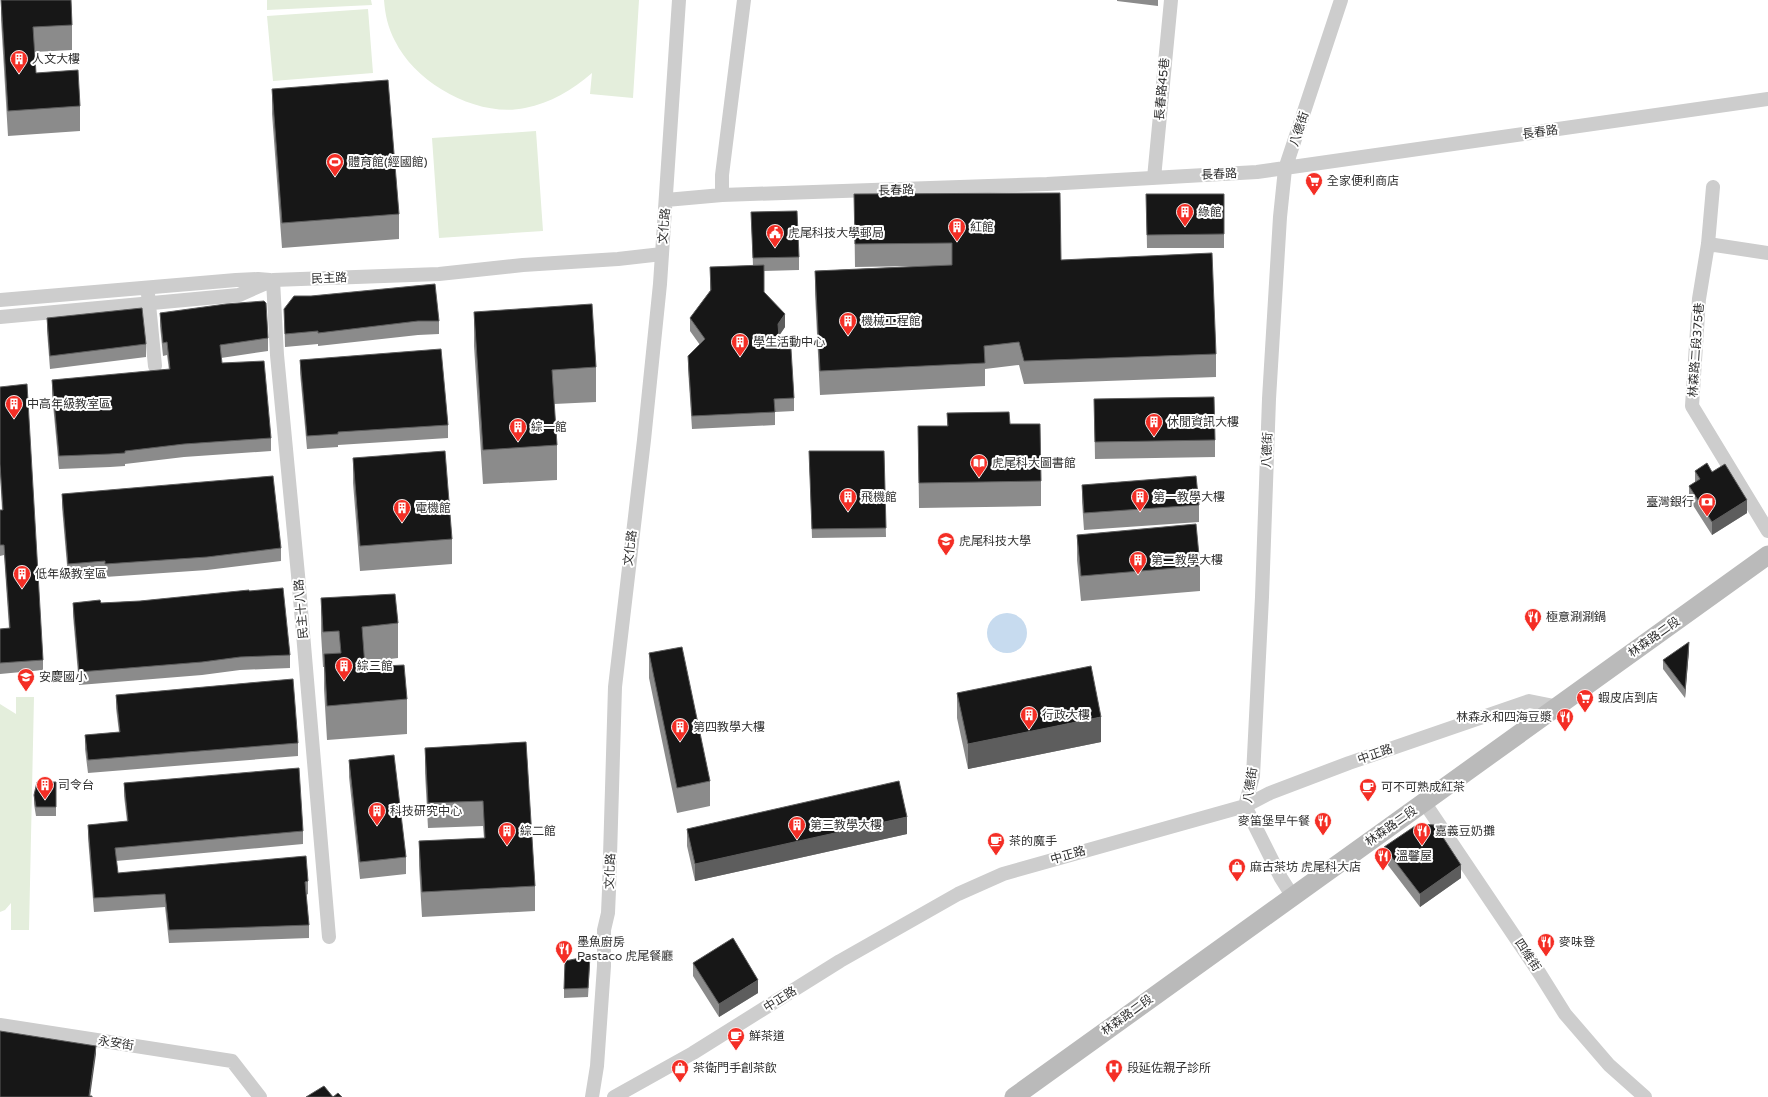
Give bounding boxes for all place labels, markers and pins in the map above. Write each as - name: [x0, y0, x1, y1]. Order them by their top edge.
- building icon: 人文大樓: [9, 49, 29, 74]
- place label: 人文大樓: [32, 52, 80, 66]
- sports icon: 體育館(經國館): [325, 152, 345, 177]
- place label: 體育館(經國館): [348, 155, 428, 169]
- supermarket icon: 全家便利商店: [1304, 171, 1324, 196]
- place label: 全家便利商店: [1327, 174, 1399, 188]
- building icon: 綠館: [1175, 202, 1195, 227]
- place label: 綠館: [1198, 205, 1222, 219]
- building icon: 紅館: [947, 217, 967, 242]
- place label: 紅館: [970, 220, 994, 234]
- public building icon: 虎尾科技大學郵局: [765, 223, 785, 248]
- place label: 虎尾科技大學郵局: [788, 226, 884, 240]
- building icon: 機械工程館: [838, 311, 858, 336]
- place label: 機械工程館: [861, 314, 921, 328]
- building icon: 學生活動中心: [730, 332, 750, 357]
- place label: 學生活動中心: [753, 335, 825, 349]
- building icon: 中高年級教室區: [4, 394, 24, 419]
- place label: 中高年級教室區: [27, 397, 111, 411]
- building icon: 休閒資訊大樓: [1144, 412, 1164, 437]
- place label: 休閒資訊大樓: [1167, 415, 1239, 429]
- building icon: 綜一館: [508, 417, 528, 442]
- place label: 綜一館: [531, 420, 567, 434]
- library icon: 虎尾科大圖書館: [969, 453, 989, 478]
- place label: 虎尾科大圖書館: [992, 456, 1076, 470]
- building icon: 飛機館: [838, 487, 858, 512]
- building icon: 第一教學大樓: [1130, 487, 1150, 512]
- place label: 飛機館: [861, 490, 897, 504]
- place label: 第一教學大樓: [1153, 490, 1225, 504]
- bank icon: 臺灣銀行: [1697, 492, 1717, 517]
- place label: 臺灣銀行: [1646, 495, 1694, 509]
- building icon: 電機館: [392, 498, 412, 523]
- place label: 電機館: [415, 501, 451, 515]
- school or university icon: 虎尾科技大學: [936, 531, 956, 556]
- place label: 虎尾科技大學: [959, 534, 1031, 548]
- building icon: 第二教學大樓: [1128, 550, 1148, 575]
- place label: 第二教學大樓: [1151, 553, 1223, 567]
- building icon: 低年級教室區: [12, 564, 32, 589]
- place label: 低年級教室區: [35, 567, 107, 581]
- restaurant icon: 極意涮涮鍋: [1523, 607, 1543, 632]
- place label: 極意涮涮鍋: [1546, 610, 1606, 624]
- building icon: 綜三館: [334, 656, 354, 681]
- place label: 綜三館: [357, 659, 393, 673]
- school or university icon: 安慶國小: [16, 667, 36, 692]
- place label: 安慶國小: [39, 670, 87, 684]
- supermarket icon: 蝦皮店到店: [1575, 688, 1595, 713]
- place label: 蝦皮店到店: [1598, 691, 1658, 705]
- building icon: 行政大樓: [1019, 705, 1039, 730]
- restaurant icon: 林森永和四海豆漿: [1555, 707, 1575, 732]
- place label: 行政大樓: [1042, 708, 1090, 722]
- place label: 林森永和四海豆漿: [1456, 710, 1552, 724]
- building icon: 第四教學大樓: [670, 717, 690, 742]
- place label: 第四教學大樓: [693, 720, 765, 734]
- building icon: 司令台: [35, 775, 55, 800]
- cafe icon: 可不可熟成紅茶: [1358, 777, 1378, 802]
- place label: 司令台: [58, 778, 94, 792]
- place label: 可不可熟成紅茶: [1381, 780, 1465, 794]
- building icon: 科技研究中心: [367, 801, 387, 826]
- place label: 科技研究中心: [390, 804, 462, 818]
- restaurant icon: 麥笛堡早午餐: [1313, 811, 1333, 836]
- place label: 麥笛堡早午餐: [1238, 814, 1310, 828]
- building icon: 第三教學大樓: [787, 815, 807, 840]
- place label: 第三教學大樓: [810, 818, 882, 832]
- building icon: 綜二館: [497, 821, 517, 846]
- restaurant icon: 嘉義豆奶攤: [1412, 821, 1432, 846]
- place label: 綜二館: [520, 824, 556, 838]
- place label: 嘉義豆奶攤: [1435, 824, 1495, 838]
- cafe icon: 茶的魔手: [986, 831, 1006, 856]
- place label: 茶的魔手: [1009, 834, 1057, 848]
- restaurant icon: 溫馨屋: [1373, 846, 1393, 871]
- place label: 溫馨屋: [1396, 849, 1432, 863]
- shop icon: 麻古茶坊 虎尾科大店: [1227, 857, 1247, 882]
- place label: 麻古茶坊 虎尾科大店: [1250, 860, 1361, 874]
- restaurant icon: 麥味登: [1536, 932, 1556, 957]
- place label: 墨魚廚房 Pastaco 虎尾餐廳: [577, 935, 673, 963]
- place label: 麥味登: [1559, 935, 1595, 949]
- restaurant icon: 墨魚廚房 Pastaco 虎尾餐廳: [554, 939, 574, 964]
- cafe icon: 鮮茶道: [726, 1026, 746, 1051]
- place label: 鮮茶道: [749, 1029, 785, 1043]
- shop icon: 茶衛門手創茶飲: [670, 1058, 690, 1083]
- hospital icon: 段延佐親子診所: [1104, 1058, 1124, 1083]
- place label: 茶衛門手創茶飲: [693, 1061, 777, 1075]
- place label: 段延佐親子診所: [1127, 1061, 1211, 1075]

